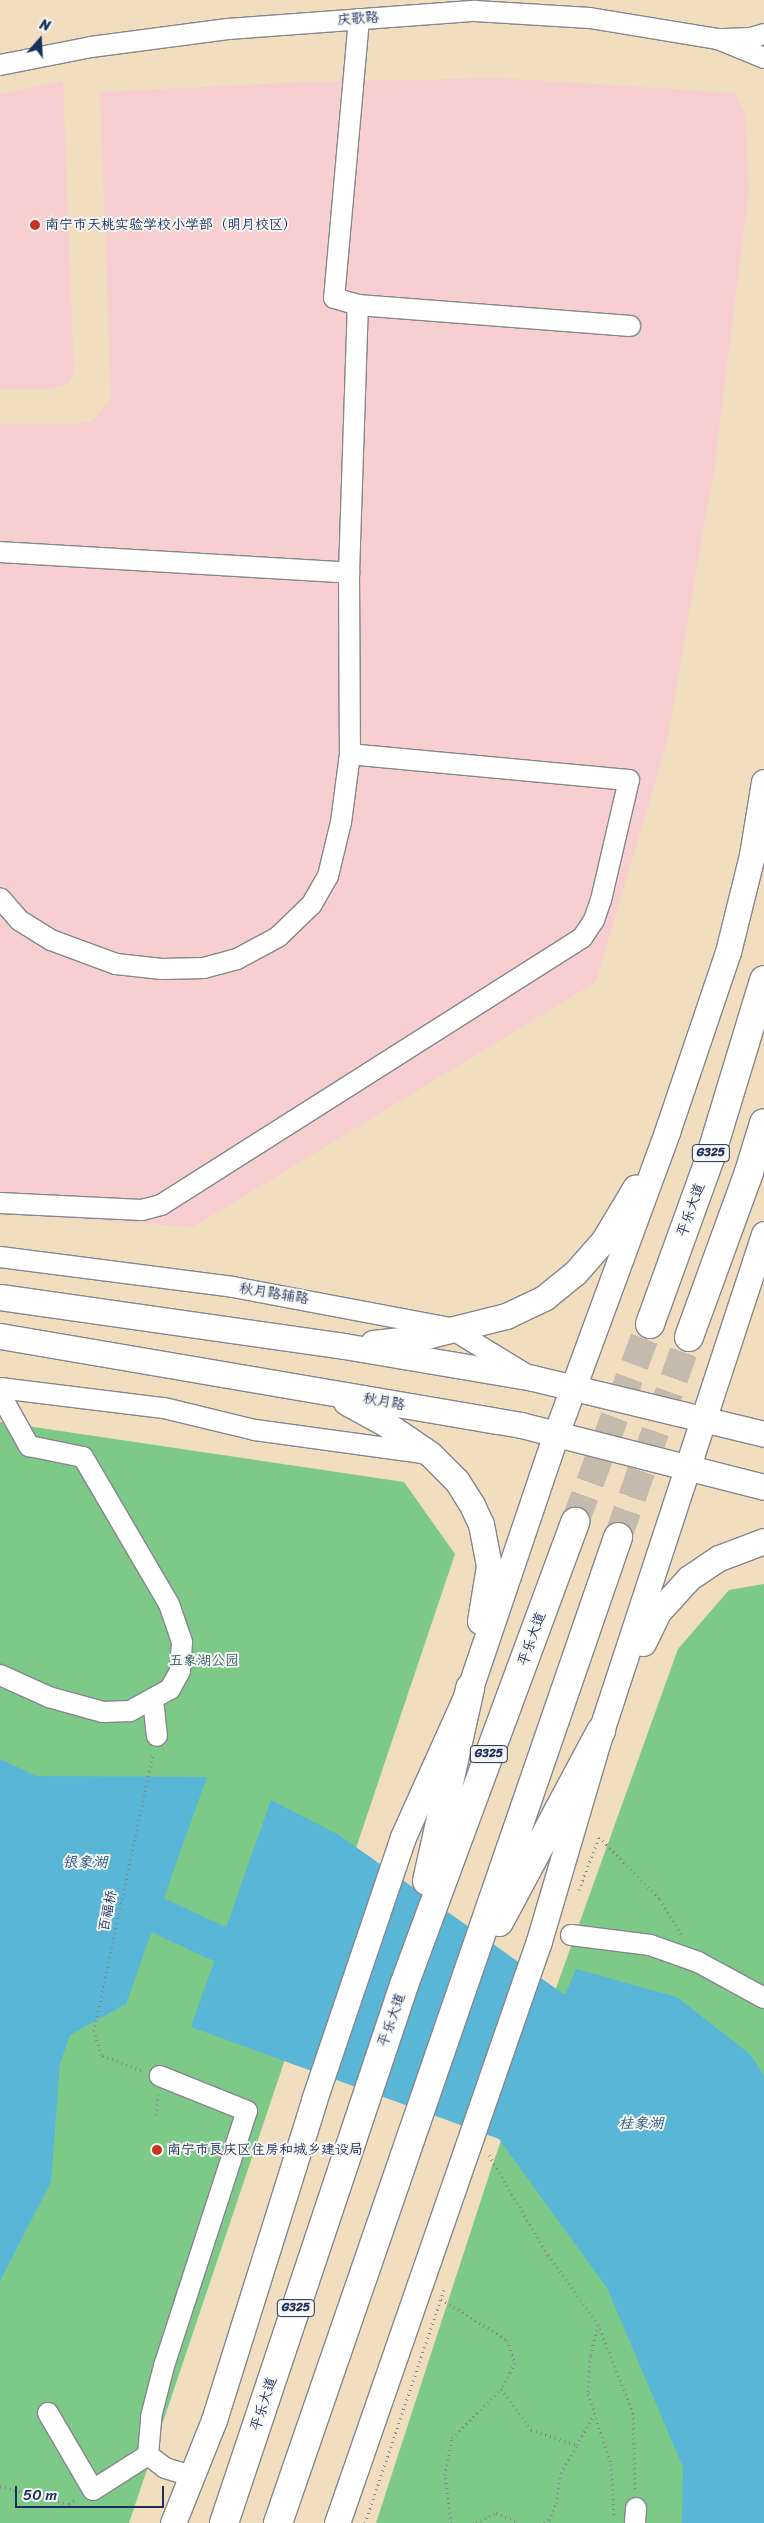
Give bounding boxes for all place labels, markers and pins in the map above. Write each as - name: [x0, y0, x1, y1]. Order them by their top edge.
- place label: 南宁市天桃实验学校小学部（明月校区）: [45, 217, 297, 233]
- marker: 南宁市天桃实验学校小学部（明月校区）: [29, 219, 41, 231]
- place label: 南宁市良庆区住房和城乡建设局: [167, 2142, 363, 2158]
- marker: 南宁市良庆区住房和城乡建设局: [151, 2144, 163, 2156]

